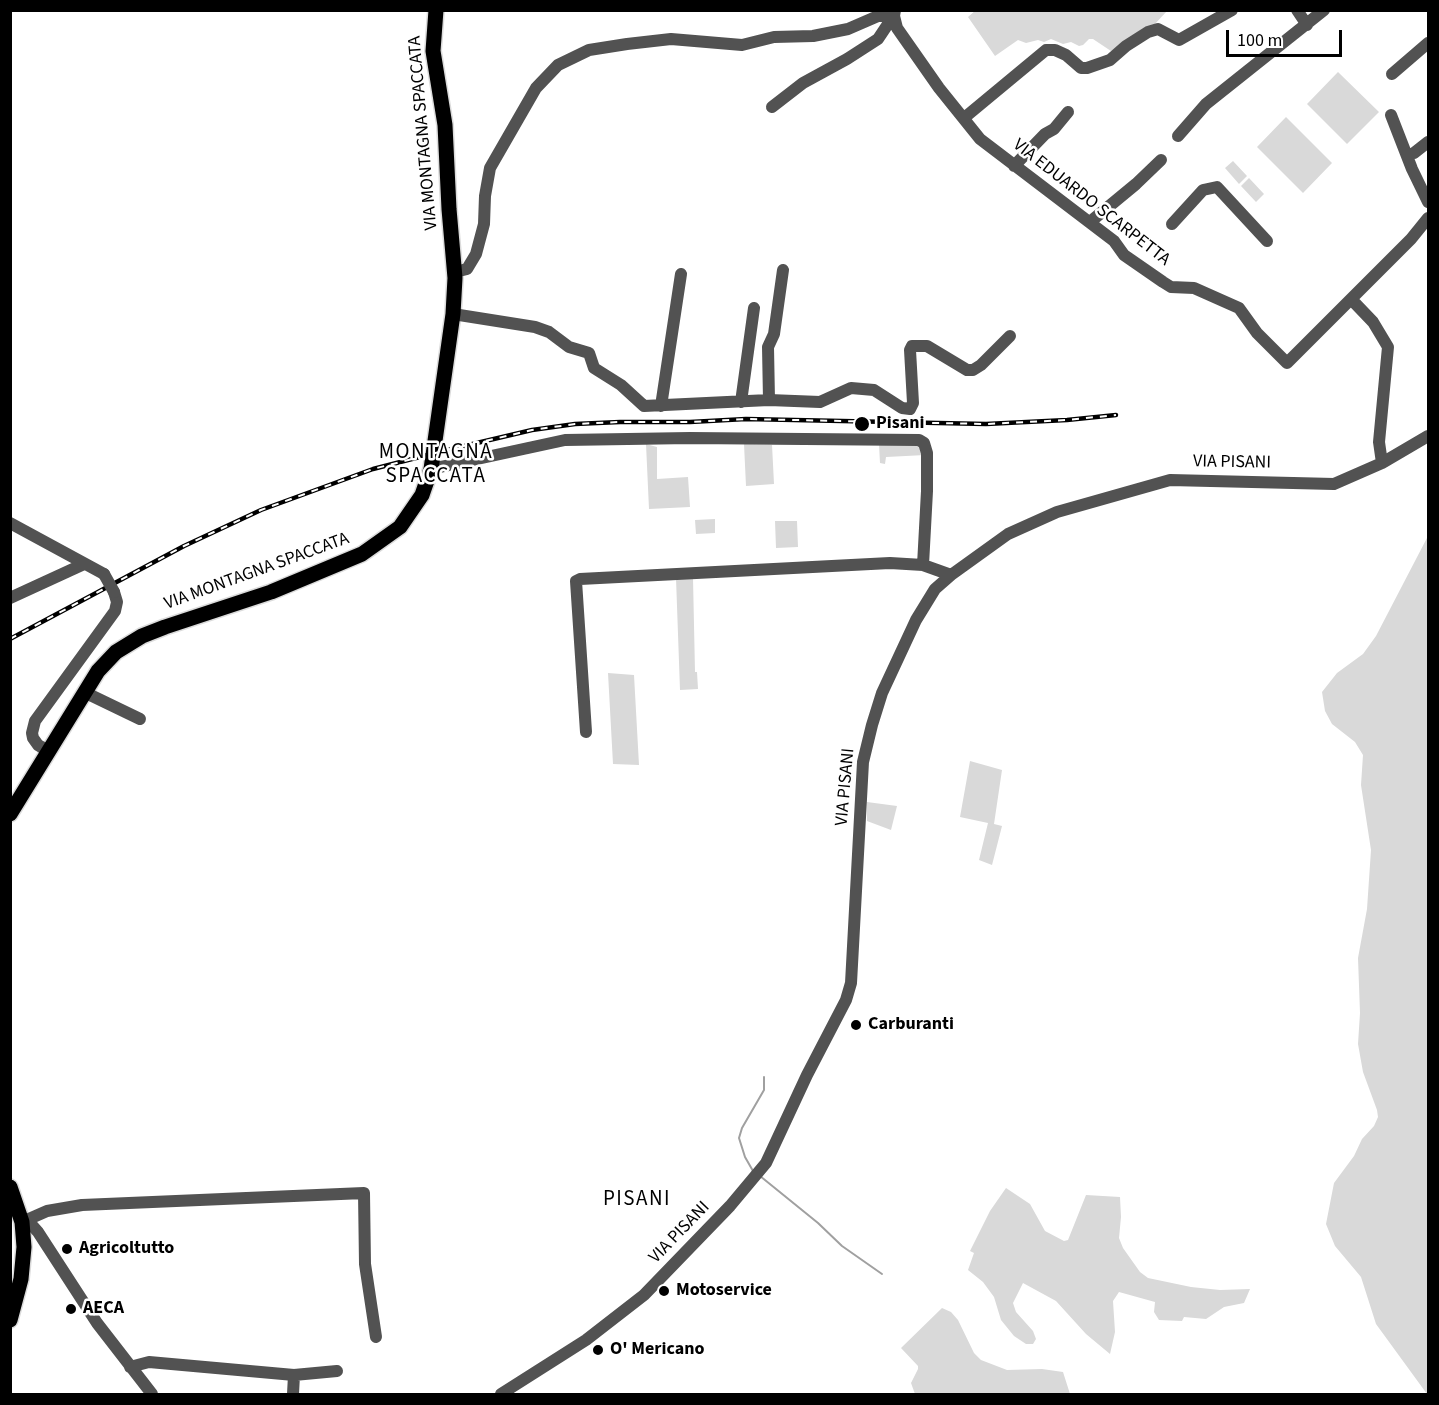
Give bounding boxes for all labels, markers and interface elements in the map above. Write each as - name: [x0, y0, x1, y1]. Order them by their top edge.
- scale bar: [1229, 18, 1344, 56]
- text: 100 m: [1237, 28, 1282, 53]
- street label: VIA MONTAGNA SPACCATA: [405, 35, 443, 231]
- street label: VIA EDUARDO SCARPETTA: [1008, 135, 1174, 271]
- place label: Pisani: [876, 413, 924, 435]
- marker: Pisani: [853, 415, 871, 433]
- district label: MONTAGNA SPACCATA: [379, 440, 493, 490]
- street label: VIA PISANI: [1193, 452, 1271, 474]
- street label: VIA MONTAGNA SPACCATA: [162, 529, 352, 615]
- street label: VIA PISANI: [832, 747, 860, 827]
- place label: Carburanti: [868, 1014, 954, 1036]
- marker: Carburanti: [849, 1018, 863, 1032]
- district label: PISANI: [603, 1187, 671, 1213]
- street label: VIA PISANI: [645, 1197, 715, 1269]
- place label: Agricoltutto: [79, 1238, 174, 1260]
- marker: Agricoltutto: [60, 1242, 74, 1256]
- place label: Motoservice: [676, 1280, 772, 1302]
- marker: Motoservice: [657, 1284, 671, 1298]
- place label: AECA: [83, 1298, 124, 1320]
- marker: AECA: [64, 1302, 78, 1316]
- place label: O' Mericano: [610, 1339, 704, 1361]
- marker: O' Mericano: [591, 1343, 605, 1357]

